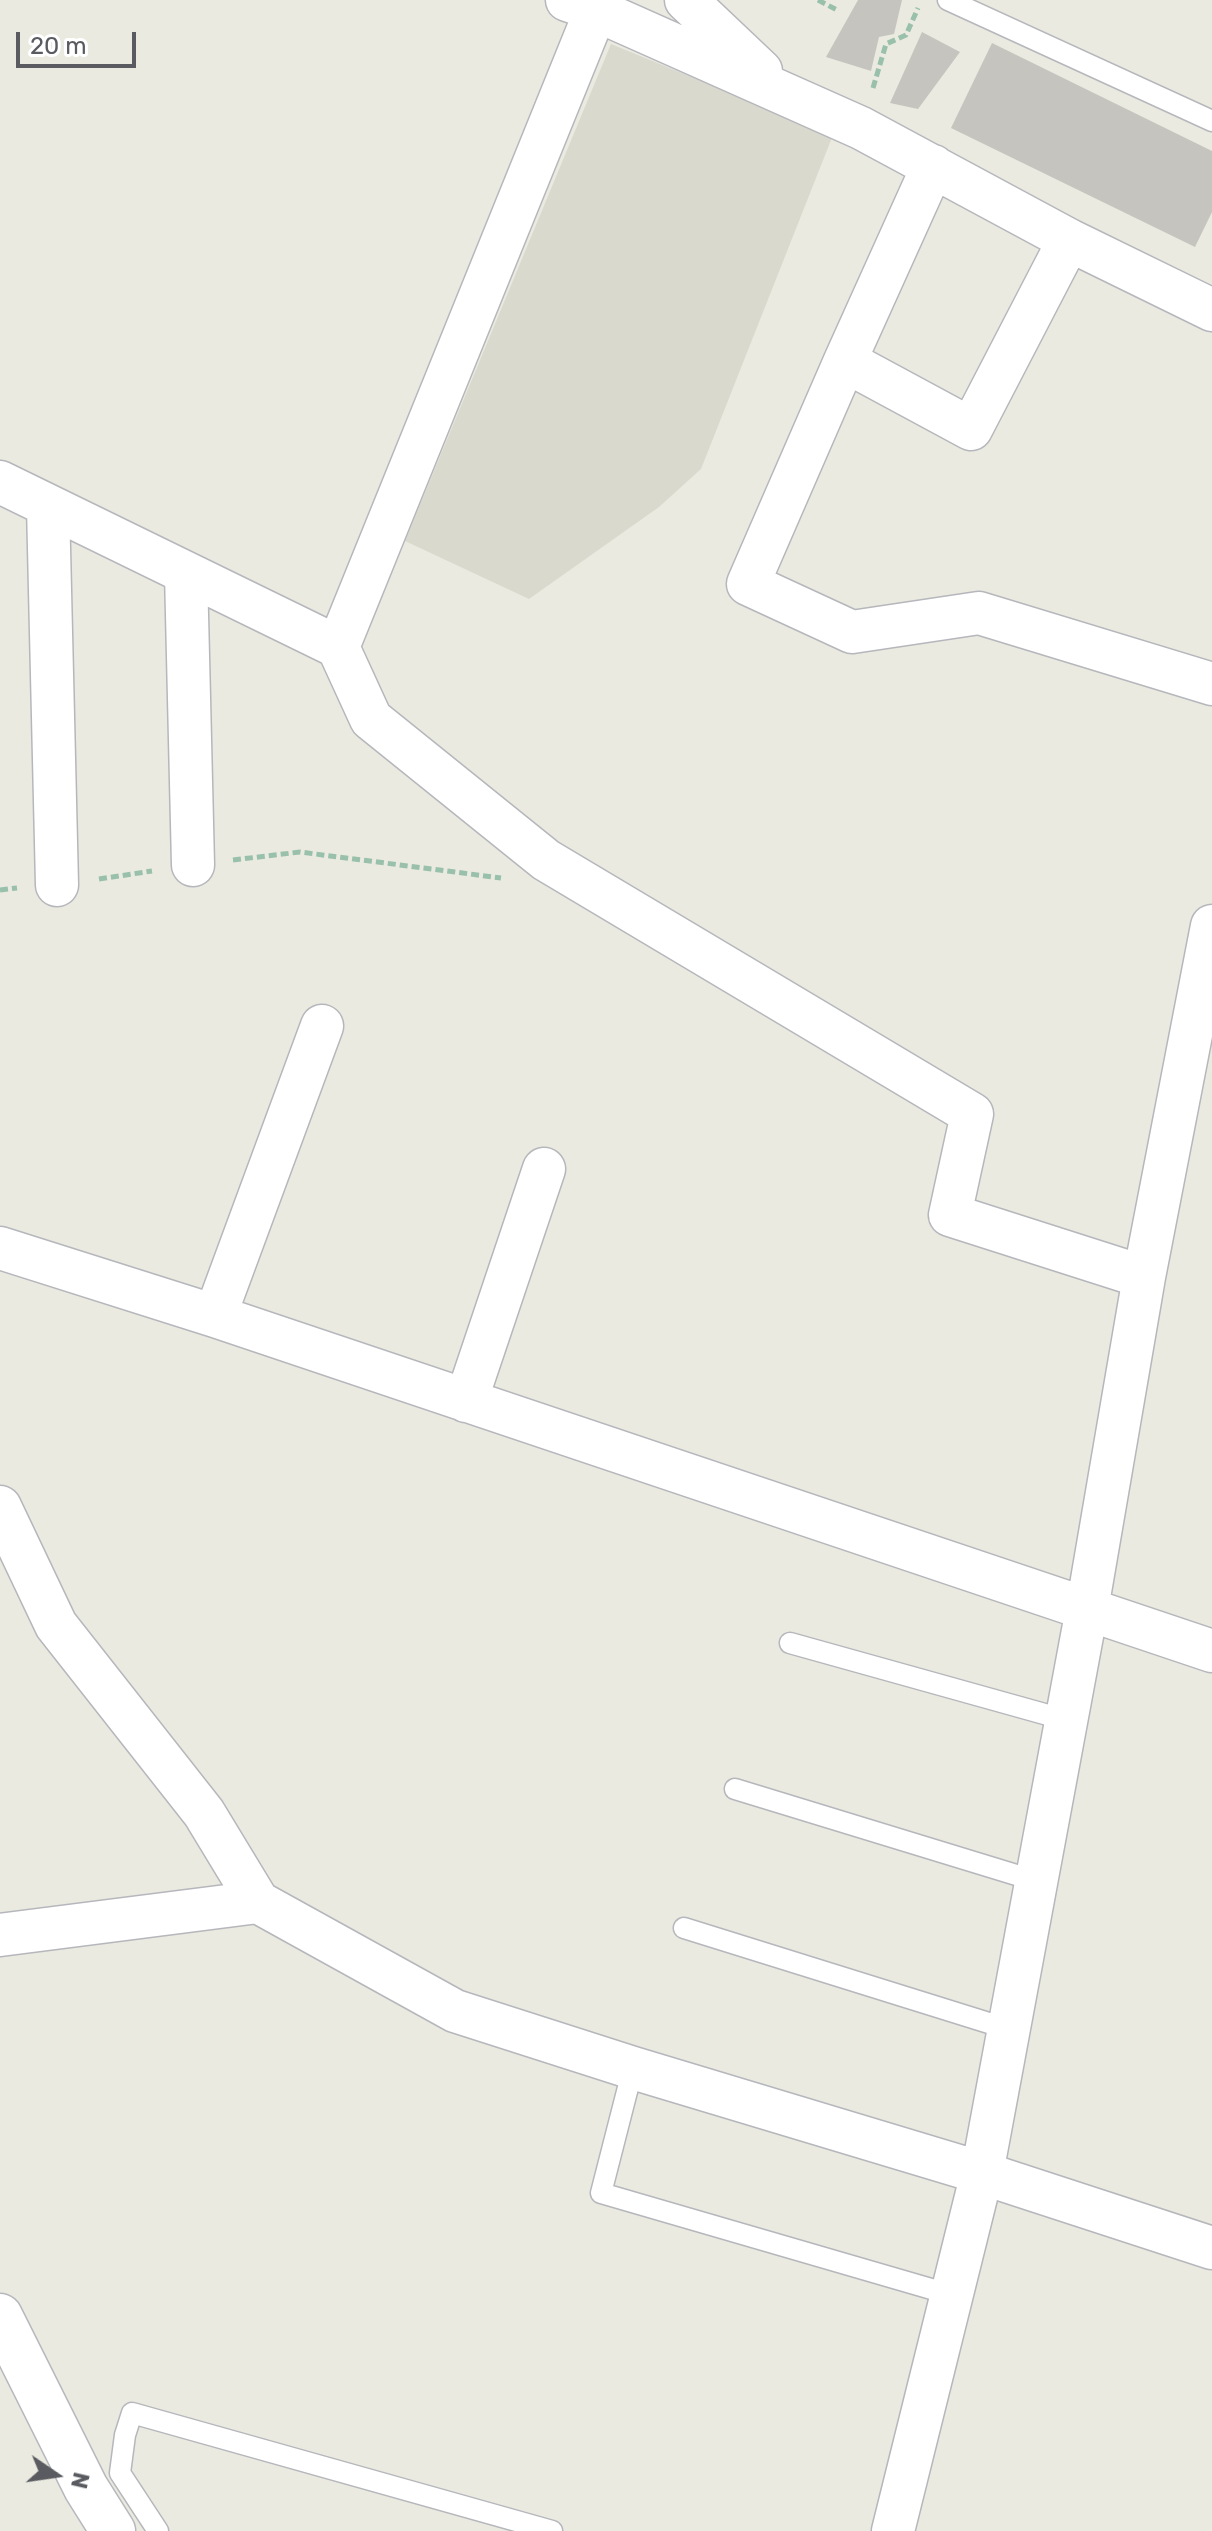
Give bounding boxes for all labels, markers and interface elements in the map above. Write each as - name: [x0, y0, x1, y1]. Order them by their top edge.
- scale bar: [20, 16, 140, 66]
- text: 20 m: [30, 32, 87, 60]
- north arrow: [16, 2435, 96, 2515]
- text: N: [65, 2470, 95, 2491]

